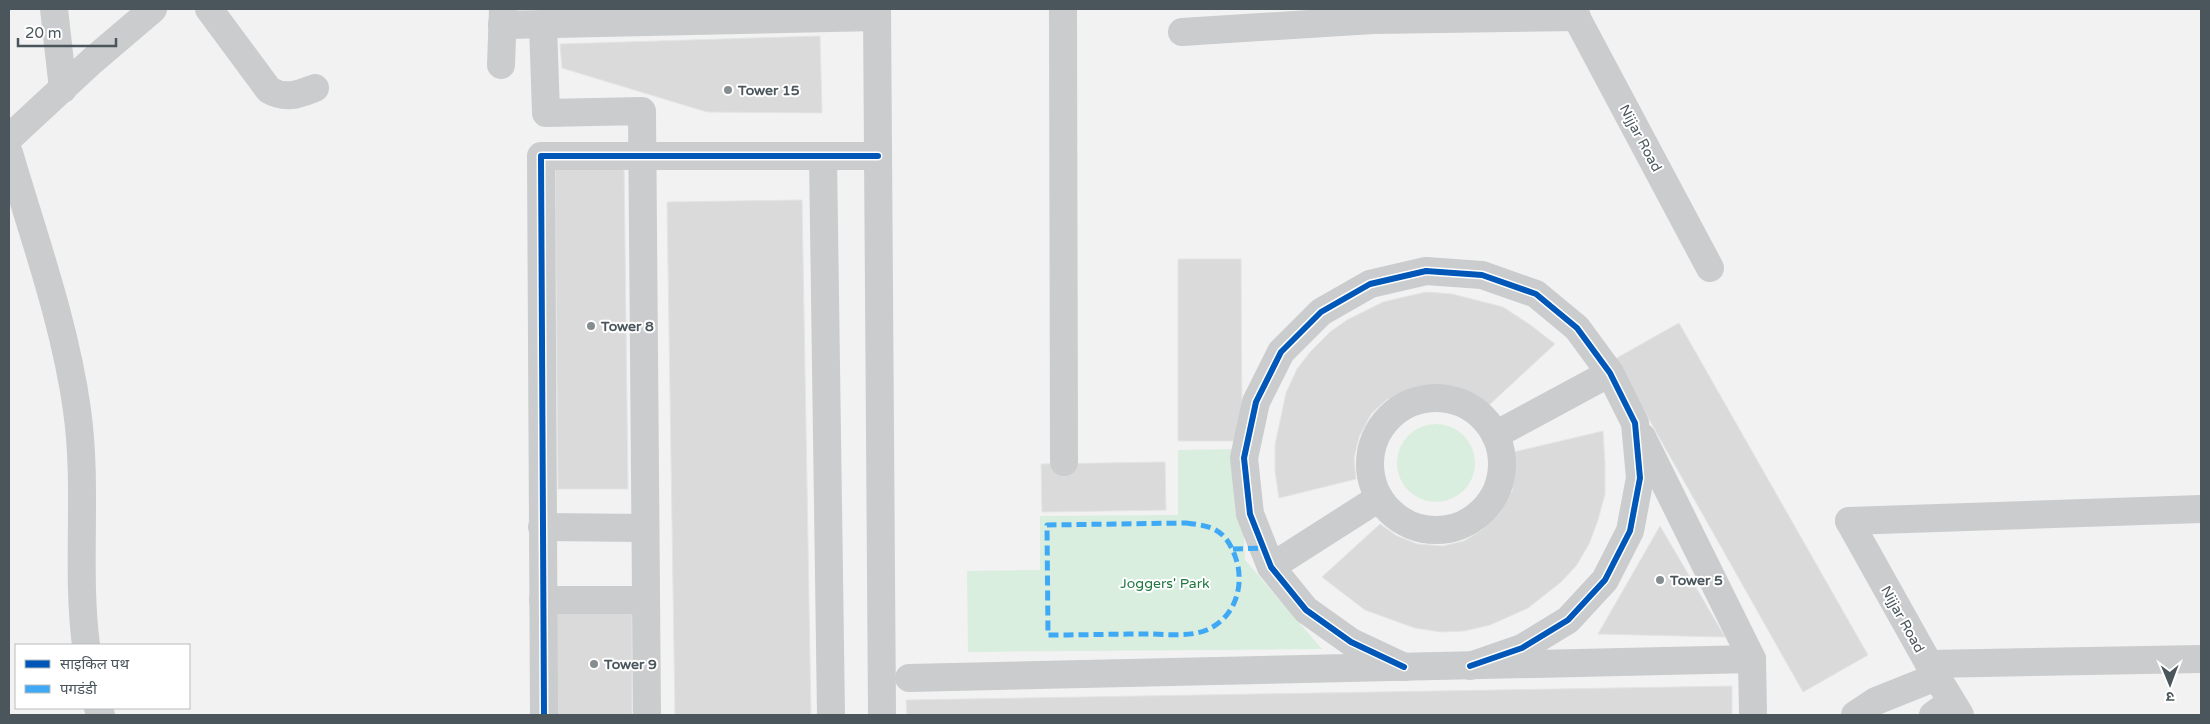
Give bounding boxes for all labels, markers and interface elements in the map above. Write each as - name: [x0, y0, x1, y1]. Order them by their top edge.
- scale bar: [18, 15, 115, 47]
- text: 20 m: [25, 24, 62, 42]
- place label: Tower 15: [737, 82, 800, 99]
- marker: Tower 15: [722, 84, 734, 96]
- street label: Nijjar Road: [1616, 102, 1665, 175]
- place label: Tower 8: [600, 318, 654, 335]
- marker: Tower 8: [585, 320, 597, 332]
- place label: Tower 5: [1669, 572, 1723, 589]
- marker: Tower 5: [1654, 574, 1666, 586]
- park label: Joggers' Park: [1120, 575, 1210, 592]
- street label: Nijjar Road: [1877, 583, 1928, 656]
- legend: [15, 644, 190, 709]
- text: साइकिल पथ: [60, 655, 129, 673]
- place label: Tower 9: [603, 656, 657, 673]
- marker: Tower 9: [588, 658, 600, 670]
- north arrow: [2145, 659, 2195, 709]
- text: पगडंडी: [60, 680, 98, 698]
- text: उ: [2165, 688, 2174, 705]

